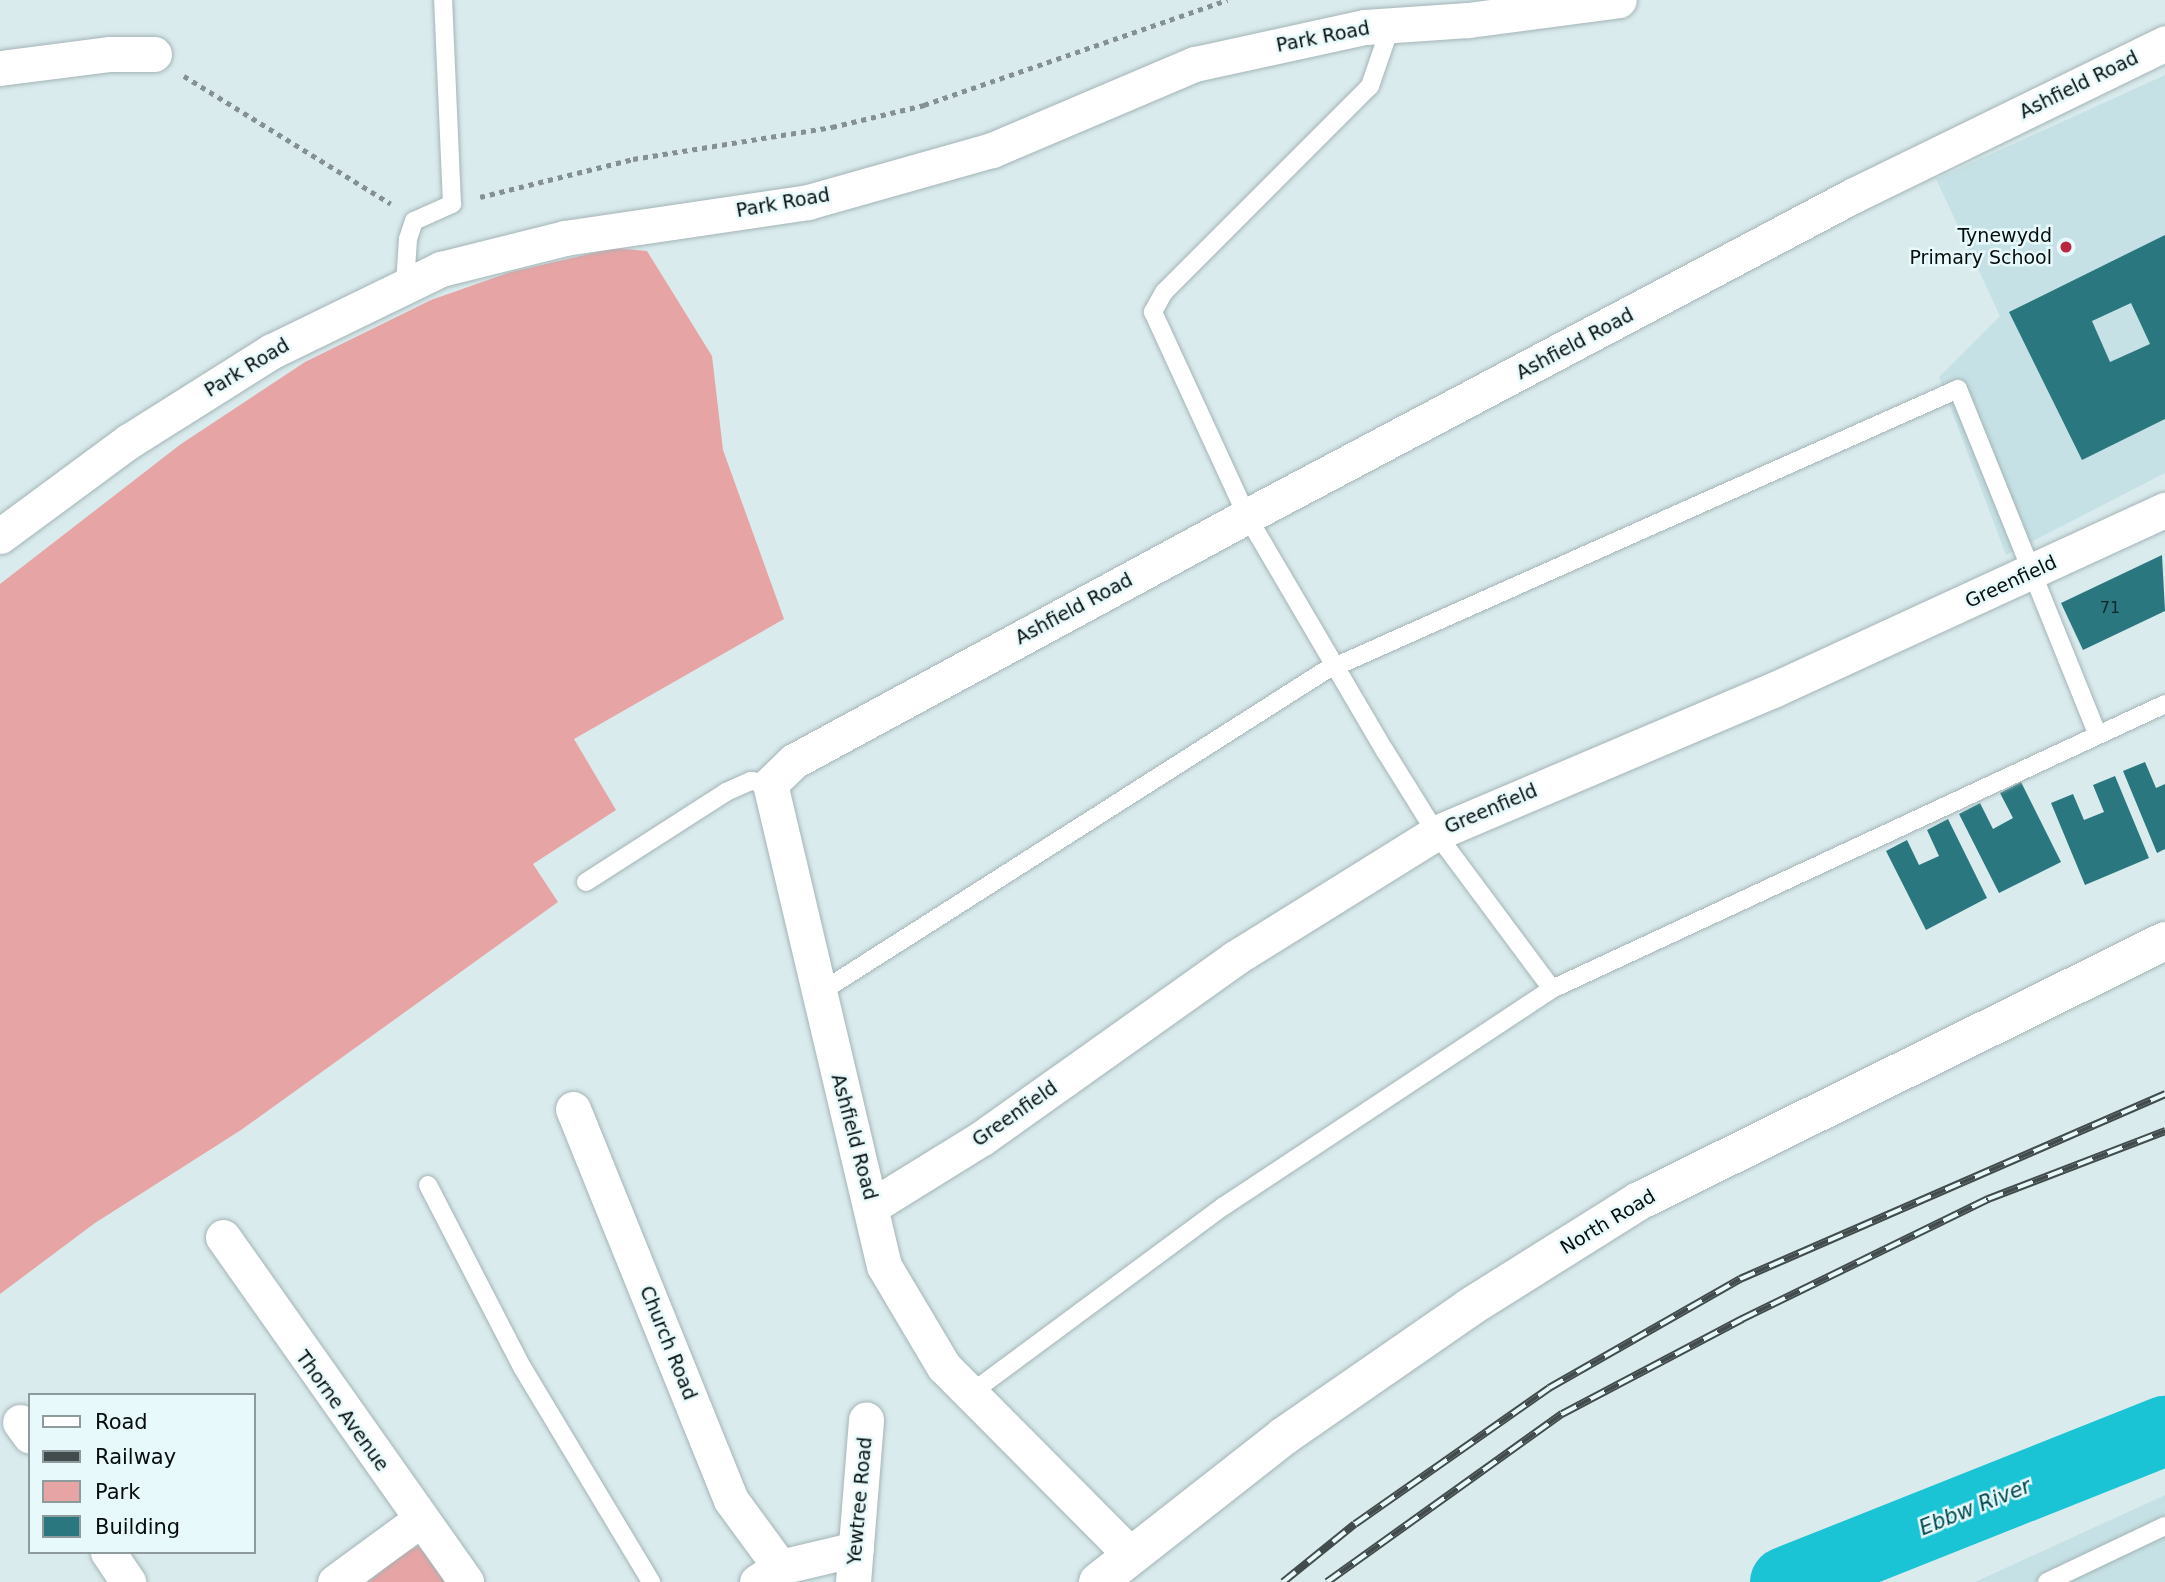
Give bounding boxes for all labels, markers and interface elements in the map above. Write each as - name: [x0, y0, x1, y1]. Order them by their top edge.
- street label: Park Road: [1274, 17, 1372, 57]
- street label: Ashfield Road: [2016, 46, 2142, 124]
- street label: Park Road: [734, 184, 832, 222]
- place label: Tynewydd Primary School: [1909, 225, 2052, 269]
- marker: Tynewydd Primary School: [2058, 239, 2074, 255]
- street label: Ashfield Road: [1512, 304, 1638, 384]
- street label: Park Road: [201, 334, 293, 402]
- street label: Greenfield: [1962, 551, 2060, 613]
- street label: Ashfield Road: [1011, 569, 1137, 649]
- house number: 71: [2100, 598, 2120, 618]
- street label: Greenfield: [1441, 779, 1541, 839]
- street label: Ashfield Road: [826, 1071, 882, 1203]
- street label: Greenfield: [968, 1076, 1062, 1152]
- street label: North Road: [1556, 1185, 1660, 1259]
- street label: Church Road: [635, 1283, 701, 1403]
- street label: Thorne Avenue: [291, 1346, 393, 1476]
- legend: [28, 1393, 256, 1554]
- text: Road: [95, 1410, 148, 1434]
- street label: Yewtree Road: [843, 1436, 877, 1566]
- text: Railway: [95, 1445, 176, 1469]
- water label: Ebbw River: [1915, 1473, 2035, 1541]
- text: Park: [95, 1480, 140, 1504]
- text: Building: [95, 1515, 180, 1539]

